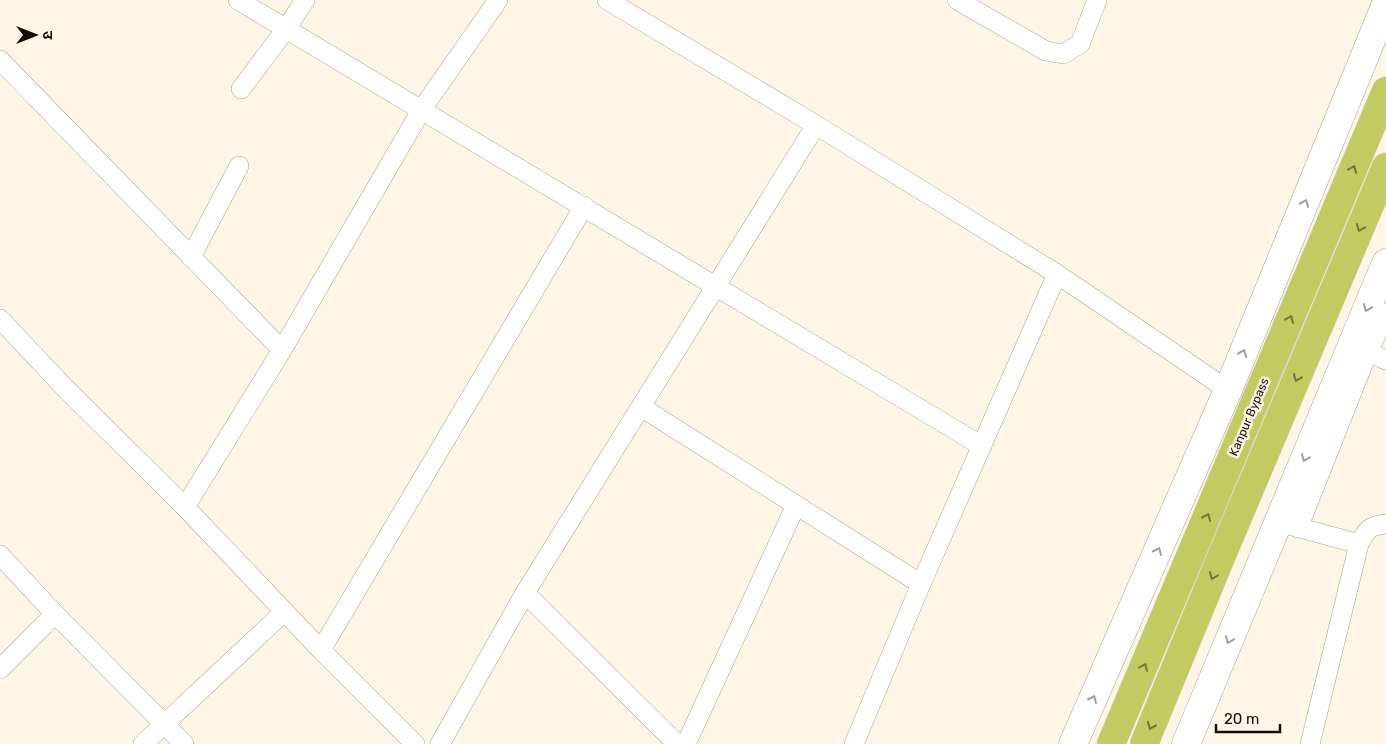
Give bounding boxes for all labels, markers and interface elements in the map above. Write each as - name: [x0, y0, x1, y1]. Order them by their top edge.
- north arrow: [10, 10, 60, 60]
- text: उ: [39, 31, 56, 40]
- one-way arrow: [1347, 165, 1357, 174]
- one-way arrow: [1298, 199, 1309, 208]
- one-way arrow: [1356, 223, 1367, 232]
- one-way arrow: [1363, 303, 1374, 312]
- one-way arrow: [1284, 315, 1295, 324]
- one-way arrow: [1237, 349, 1248, 358]
- one-way arrow: [1292, 373, 1303, 382]
- street label: Kanpur Bypass: [1226, 376, 1272, 458]
- one-way arrow: [1301, 453, 1311, 462]
- one-way arrow: [1200, 513, 1211, 522]
- one-way arrow: [1151, 547, 1162, 556]
- one-way arrow: [1209, 571, 1219, 580]
- one-way arrow: [1225, 635, 1235, 644]
- one-way arrow: [1137, 663, 1148, 672]
- one-way arrow: [1086, 695, 1097, 704]
- scale bar: [1216, 702, 1280, 734]
- text: 20 m: [1224, 710, 1259, 728]
- one-way arrow: [1147, 721, 1158, 730]

